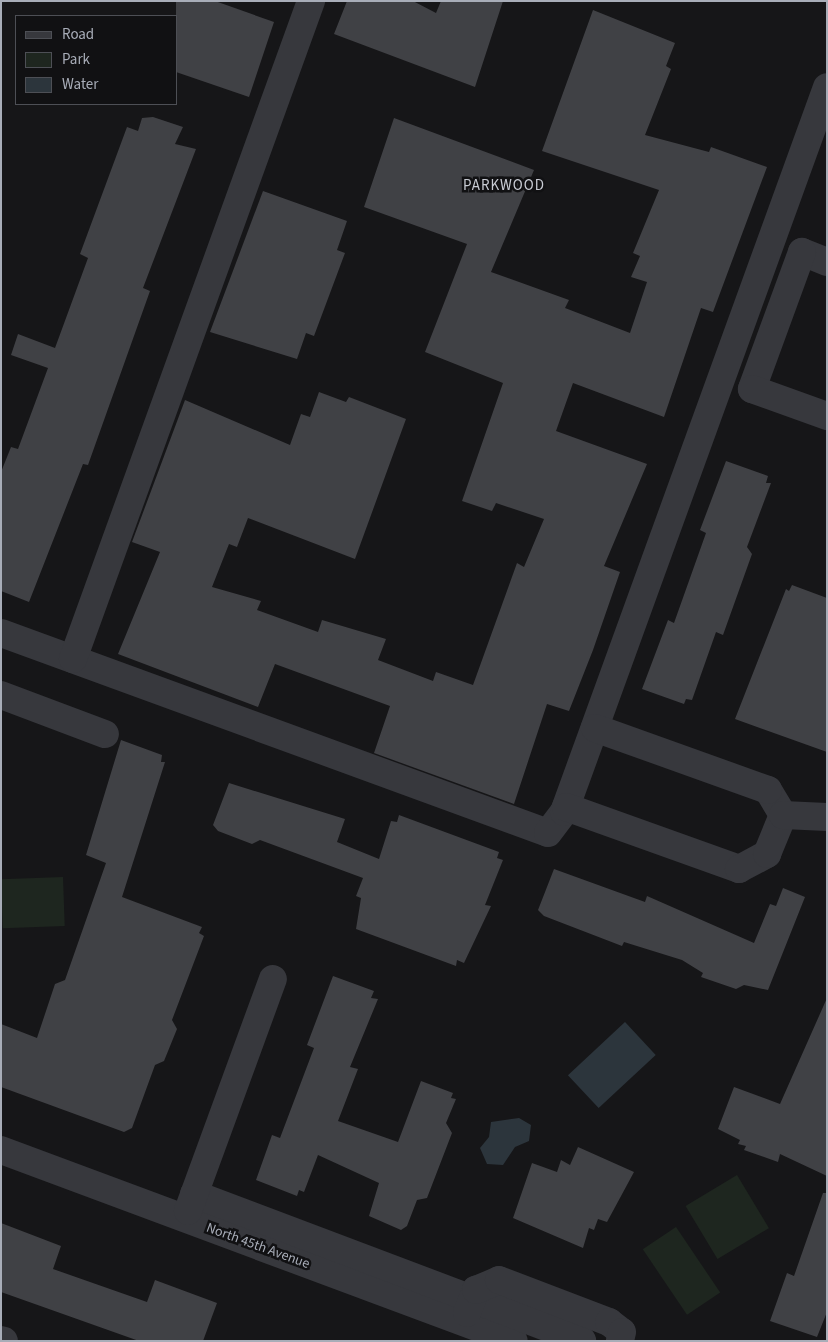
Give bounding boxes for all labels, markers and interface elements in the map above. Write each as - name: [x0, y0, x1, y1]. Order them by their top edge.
- legend: [15, 15, 178, 105]
- text: Road: [62, 24, 94, 45]
- text: Park: [62, 49, 90, 70]
- text: Water: [62, 74, 98, 95]
- district label: PARKWOOD: [462, 177, 546, 195]
- street label: North 45th Avenue: [204, 1219, 312, 1273]

